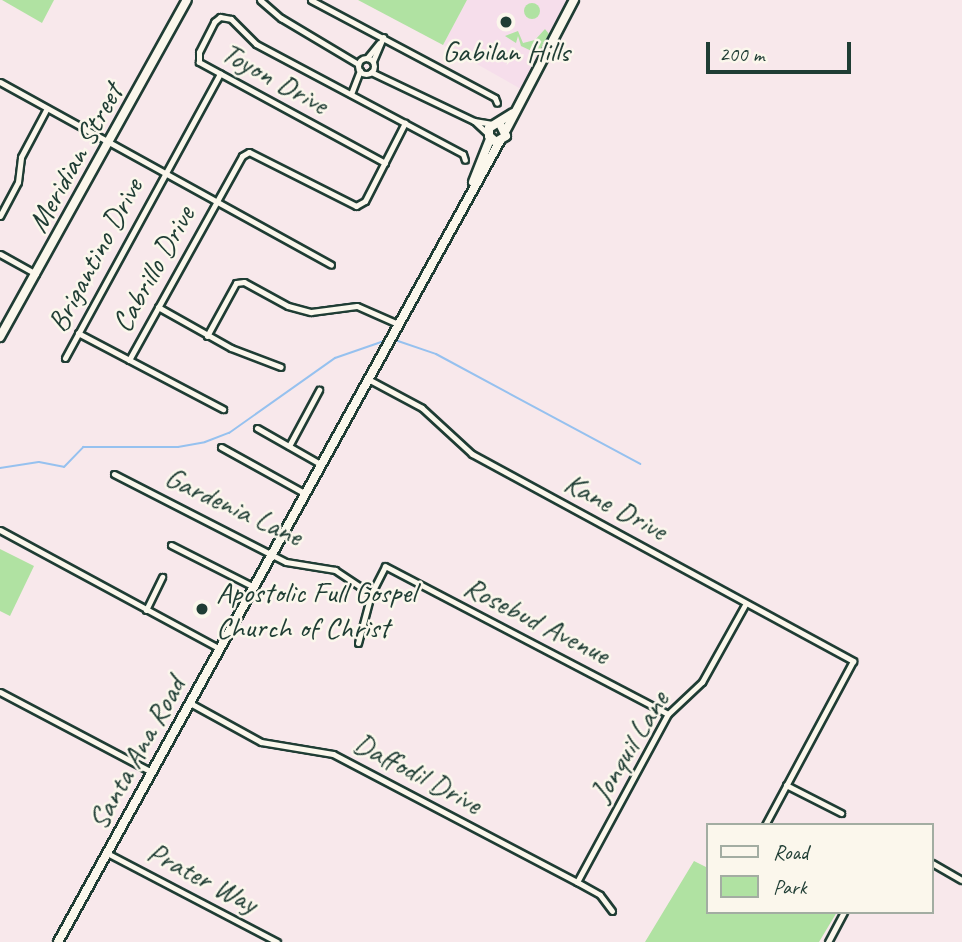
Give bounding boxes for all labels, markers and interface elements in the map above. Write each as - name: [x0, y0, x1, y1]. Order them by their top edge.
- marker: Gabilan Hills: [498, 14, 514, 30]
- scale bar: [710, 28, 855, 72]
- place label: Gabilan Hills: [442, 33, 570, 69]
- street label: Toyon Drive: [215, 34, 335, 122]
- text: 200 m: [719, 41, 764, 67]
- street label: Meridian Street: [19, 77, 131, 239]
- street label: Brigantino Drive: [39, 172, 151, 338]
- street label: Cabrillo Drive: [104, 200, 202, 338]
- street label: Gardenia Lane: [159, 458, 309, 554]
- street label: Kane Drive: [558, 464, 674, 548]
- street label: Rosebud Avenue: [458, 568, 616, 672]
- place label: Apostolic Full Gospel Church of Christ: [216, 574, 416, 644]
- marker: Apostolic Full Gospel Church of Christ: [194, 601, 210, 617]
- street label: Santa Ana Road: [79, 670, 193, 836]
- street label: Jonquil Lane: [582, 684, 676, 808]
- street label: Daffodil Drive: [348, 724, 488, 822]
- legend: [706, 823, 934, 914]
- street label: Prater Way: [142, 833, 264, 921]
- text: Road: [773, 839, 808, 865]
- text: Park: [773, 874, 806, 900]

